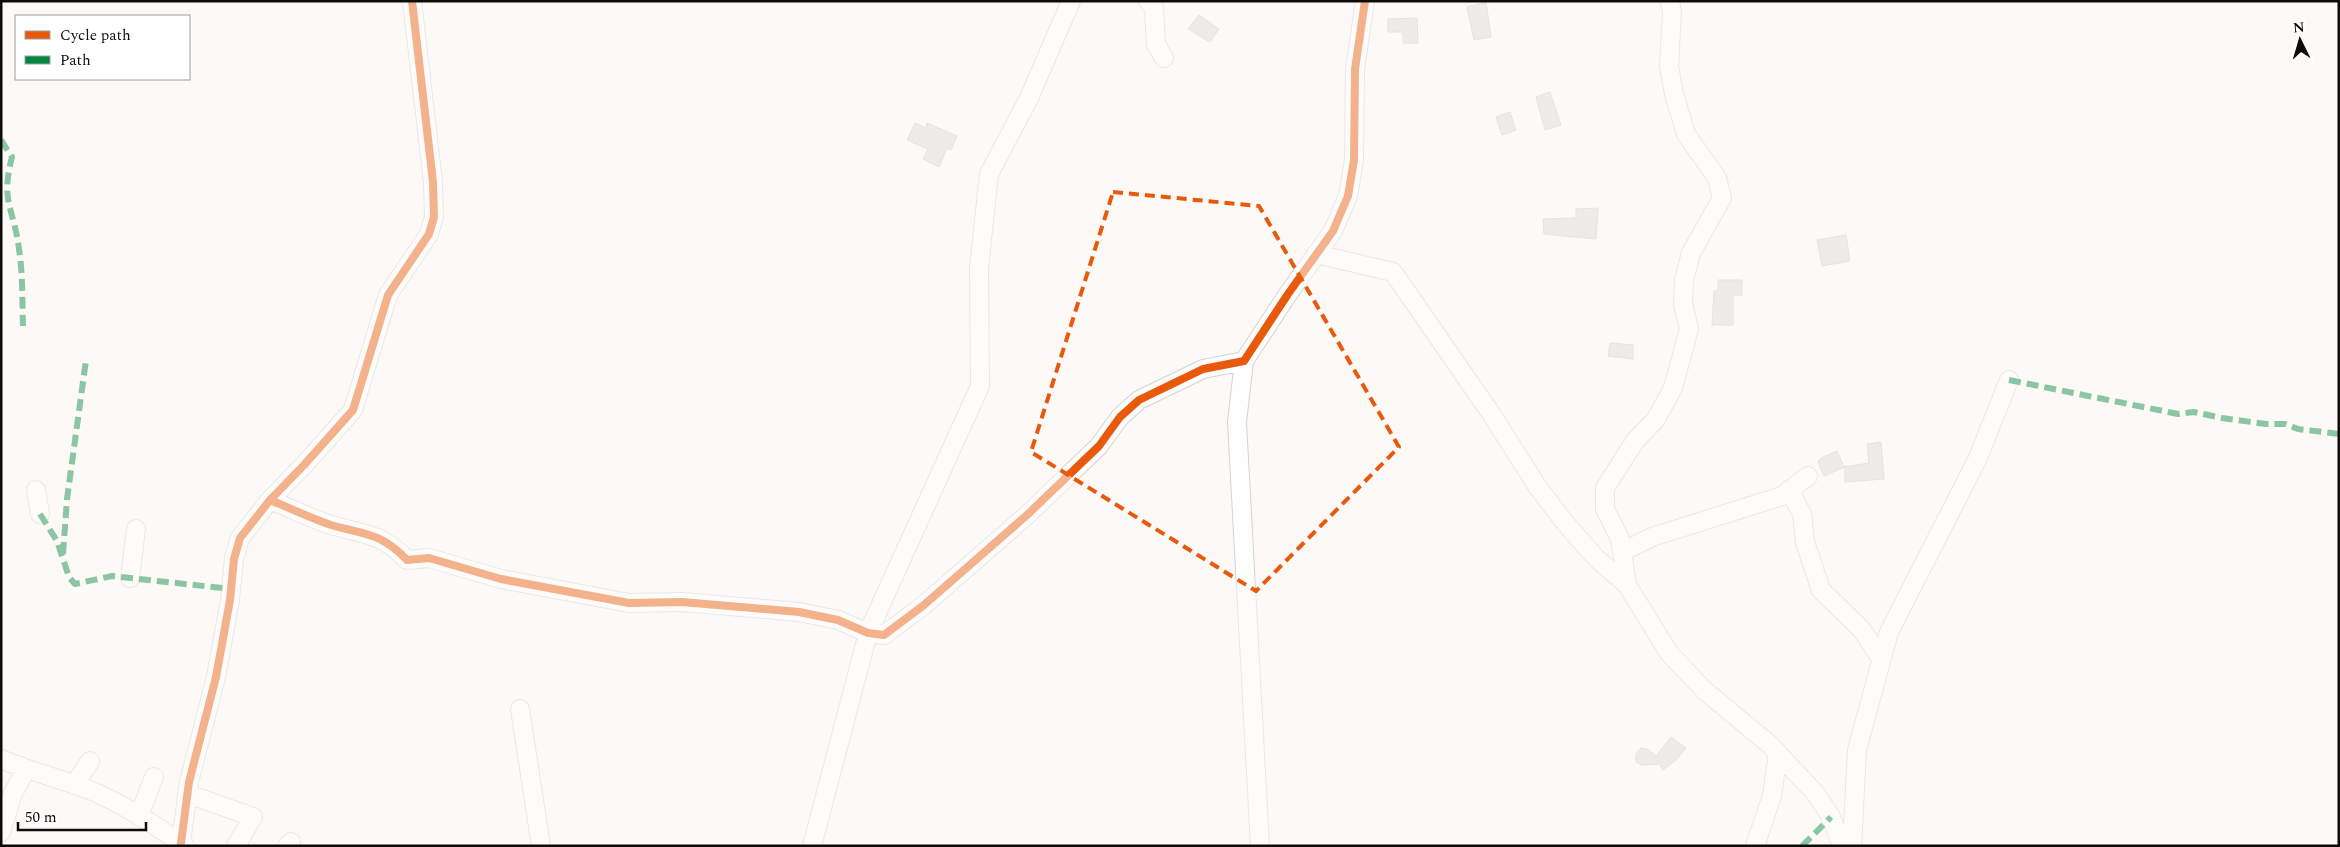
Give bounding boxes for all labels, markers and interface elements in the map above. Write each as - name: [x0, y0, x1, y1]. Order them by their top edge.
- legend: [15, 15, 190, 80]
- north arrow: [2275, 15, 2325, 65]
- text: N: [2292, 17, 2306, 39]
- text: Cycle path: [60, 24, 131, 47]
- text: Path: [60, 49, 91, 72]
- scale bar: [18, 800, 145, 832]
- text: 50 m: [25, 806, 57, 829]

